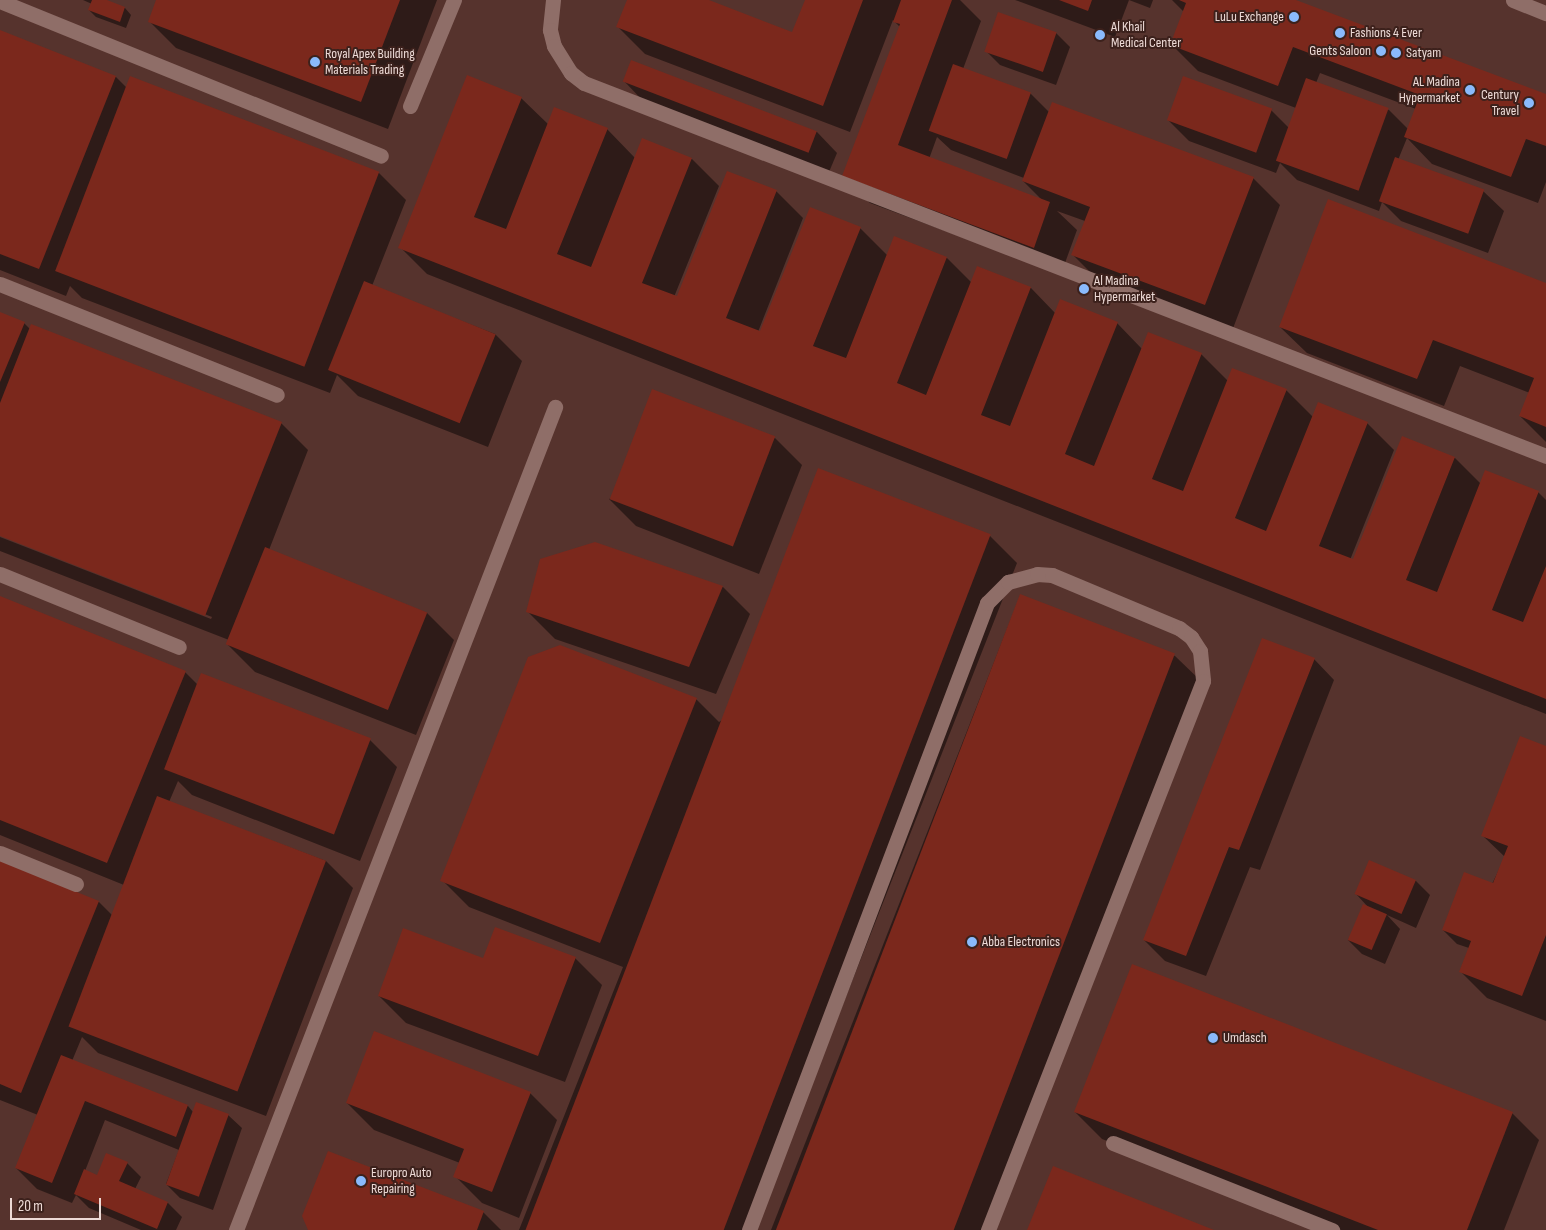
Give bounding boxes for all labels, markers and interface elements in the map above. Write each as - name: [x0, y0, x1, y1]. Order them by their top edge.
- place label: LuLu Exchange: [1215, 9, 1284, 25]
- marker: LuLu Exchange: [1288, 11, 1300, 23]
- place label: Al Khail Medical Center: [1111, 19, 1181, 52]
- place label: Fashions 4 Ever: [1350, 25, 1422, 41]
- marker: Fashions 4 Ever: [1334, 27, 1346, 39]
- marker: Al Khail Medical Center: [1093, 28, 1107, 42]
- place label: Gents Saloon: [1309, 43, 1371, 59]
- marker: Gents Saloon: [1375, 45, 1387, 57]
- place label: Satyam: [1406, 45, 1441, 61]
- place label: Royal Apex Building Materials Trading: [325, 46, 415, 78]
- marker: Satyam: [1390, 47, 1402, 59]
- marker: Royal Apex Building Materials Trading: [309, 56, 321, 68]
- place label: AL Madina Hypermarket: [1399, 74, 1460, 106]
- marker: AL Madina Hypermarket: [1464, 84, 1476, 96]
- place label: Century Travel: [1481, 87, 1519, 120]
- marker: Century Travel: [1523, 97, 1535, 109]
- place label: Al Madina Hypermarket: [1094, 273, 1155, 306]
- marker: Al Madina Hypermarket: [1078, 283, 1090, 295]
- place label: Abba Electronics: [982, 934, 1060, 950]
- marker: Abba Electronics: [966, 936, 978, 948]
- place label: Umdasch: [1223, 1030, 1267, 1046]
- marker: Umdasch: [1207, 1032, 1219, 1044]
- place label: Europro Auto Repairing: [371, 1165, 432, 1198]
- marker: Europro Auto Repairing: [355, 1175, 367, 1187]
- scale bar: [12, 1188, 104, 1220]
- text: 20 m: [18, 1197, 43, 1216]

